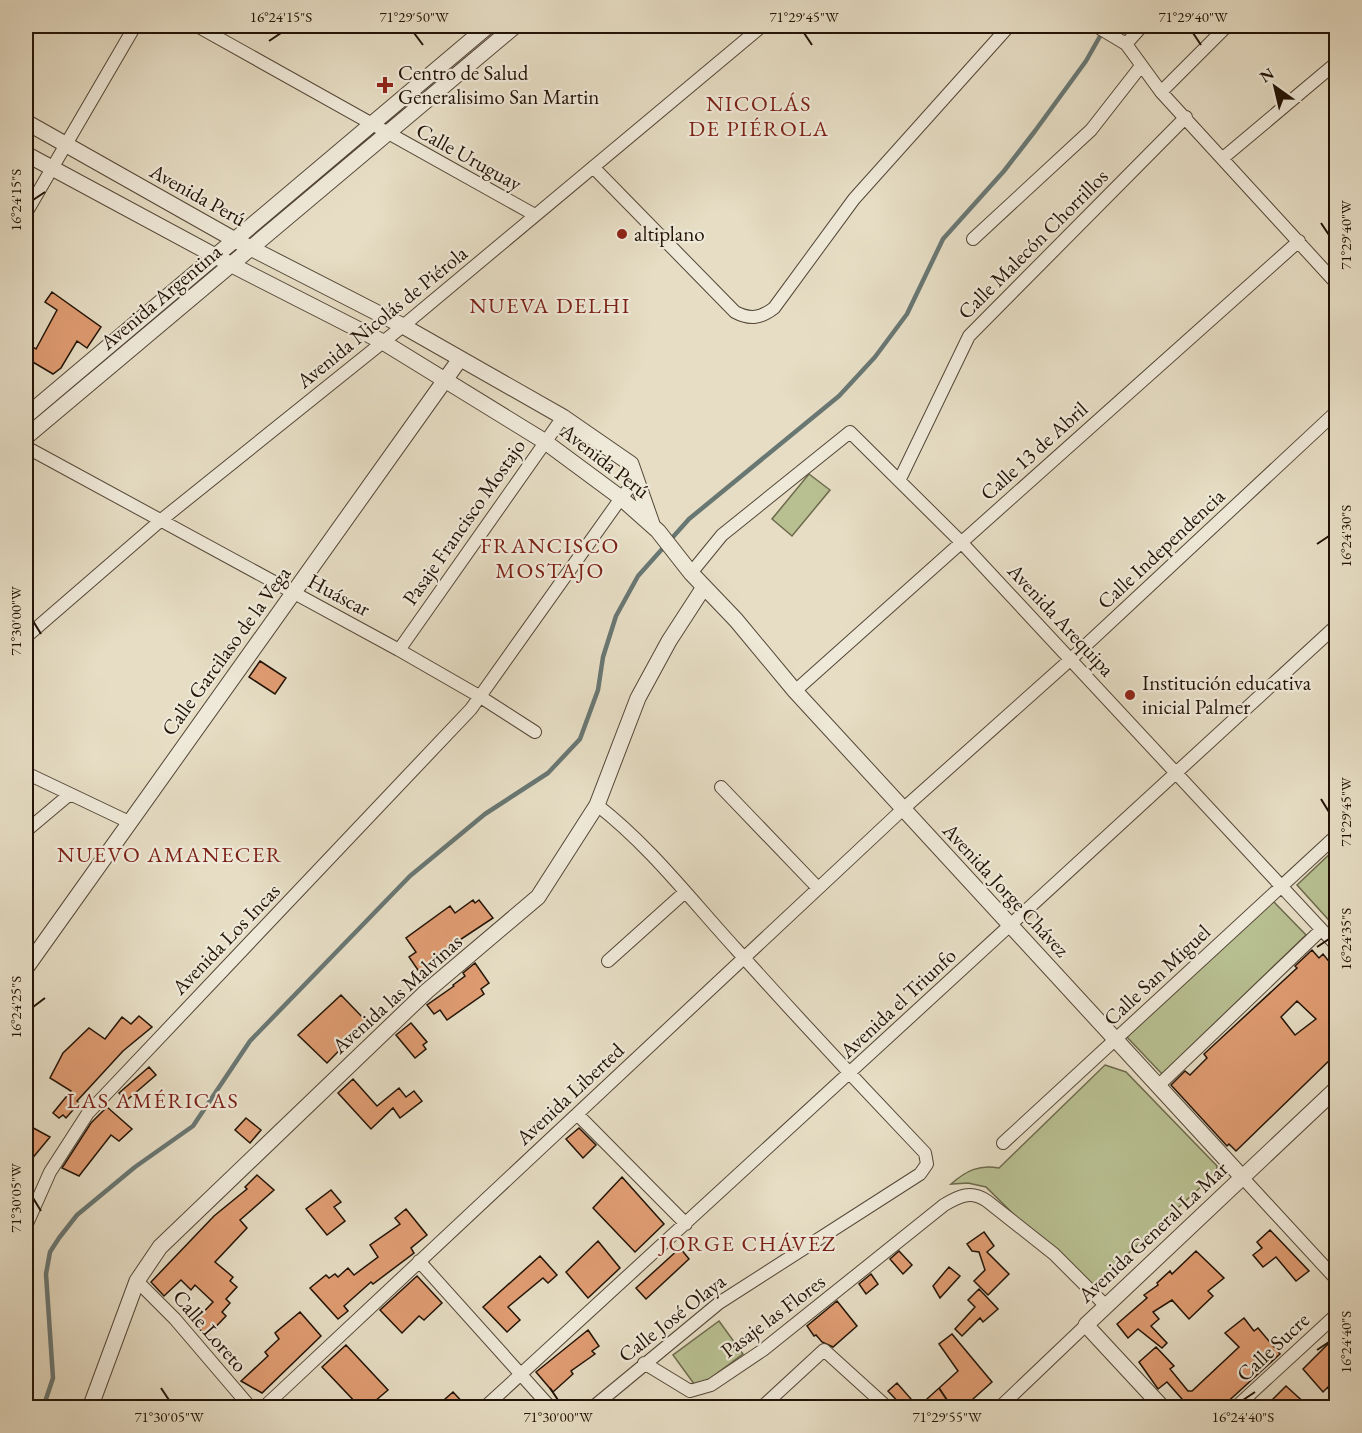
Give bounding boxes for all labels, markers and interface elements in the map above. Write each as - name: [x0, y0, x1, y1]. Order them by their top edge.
- text: 16°24'15"S: [250, 7, 312, 26]
- text: 71°29'50"W: [379, 7, 449, 26]
- text: 71°29'45"W: [769, 7, 839, 26]
- text: 71°29'40"W: [1158, 7, 1228, 26]
- north arrow: [1245, 57, 1305, 117]
- place label: Centro de Salud Generalisimo San Martin: [398, 59, 599, 110]
- text: N: [1256, 63, 1278, 87]
- marker: Centro de Salud Generalisimo San Martin: [376, 76, 394, 94]
- district label: NICOLÁS DE PIÉROLA: [689, 89, 829, 143]
- street label: Calle Uruguay: [412, 116, 528, 197]
- street label: Avenida Perú: [144, 157, 251, 232]
- street label: Calle Malecón Chorrillos: [952, 163, 1114, 325]
- text: 16°24'15"S: [6, 169, 25, 231]
- text: 71°29'40"W: [1336, 200, 1355, 270]
- place label: altiplano: [634, 220, 705, 247]
- marker: altiplano: [615, 227, 629, 241]
- street label: Avenida Argentina: [94, 237, 227, 356]
- street label: Avenida Nicolás de Piérola: [290, 239, 473, 395]
- district label: NUEVA DELHI: [469, 291, 631, 320]
- street label: Calle 13 de Abril: [974, 395, 1093, 506]
- street label: Avenida Perú: [554, 417, 655, 504]
- street label: Pasaje Francisco Mostajo: [396, 433, 531, 610]
- street label: Calle Independencia: [1091, 482, 1231, 615]
- text: 16°24'30"S: [1336, 505, 1355, 567]
- district label: FRANCISCO MOSTAJO: [480, 531, 620, 585]
- street label: Avenida Arequipa: [1001, 557, 1121, 682]
- street label: Calle Garcilaso de la Vega: [155, 560, 297, 741]
- street label: Huáscar: [303, 567, 375, 622]
- text: 71°30'00"W: [6, 586, 25, 656]
- place label: Institución educativa inicial Palmer: [1142, 669, 1312, 720]
- marker: Institución educativa inicial Palmer: [1123, 688, 1137, 702]
- text: 71°29'45"W: [1336, 777, 1355, 847]
- street label: Avenida Jorge Chávez: [937, 816, 1076, 963]
- district label: NUEVO AMANECER: [57, 840, 283, 869]
- street label: Avenida Los Incas: [165, 877, 286, 1001]
- text: 16°24'35"S: [1336, 908, 1355, 970]
- street label: Calle San Miguel: [1097, 918, 1216, 1031]
- street label: Avenida las Malvinas: [325, 928, 468, 1060]
- street label: Avenida el Triunfo: [833, 942, 962, 1064]
- text: 16°24'25"S: [6, 976, 25, 1038]
- street label: Avenida Liberted: [509, 1036, 630, 1151]
- district label: LAS AMÉRICAS: [67, 1086, 239, 1115]
- street label: Avenida General La Mar: [1071, 1155, 1233, 1309]
- text: 71°30'05"W: [6, 1163, 25, 1233]
- district label: JORGE CHÁVEZ: [658, 1229, 836, 1258]
- street label: Calle José Olaya: [613, 1267, 731, 1368]
- street label: Pasaje las Flores: [715, 1268, 830, 1364]
- street label: Calle Loreto: [167, 1284, 254, 1378]
- street label: Calle Sucre: [1231, 1306, 1315, 1387]
- text: 16°24'40"S: [1336, 1311, 1355, 1373]
- text: 71°30'05"W: [134, 1407, 204, 1426]
- text: 71°30'00"W: [523, 1407, 593, 1426]
- text: 71°29'55"W: [912, 1407, 982, 1426]
- text: 16°24'40"S: [1212, 1407, 1274, 1426]

